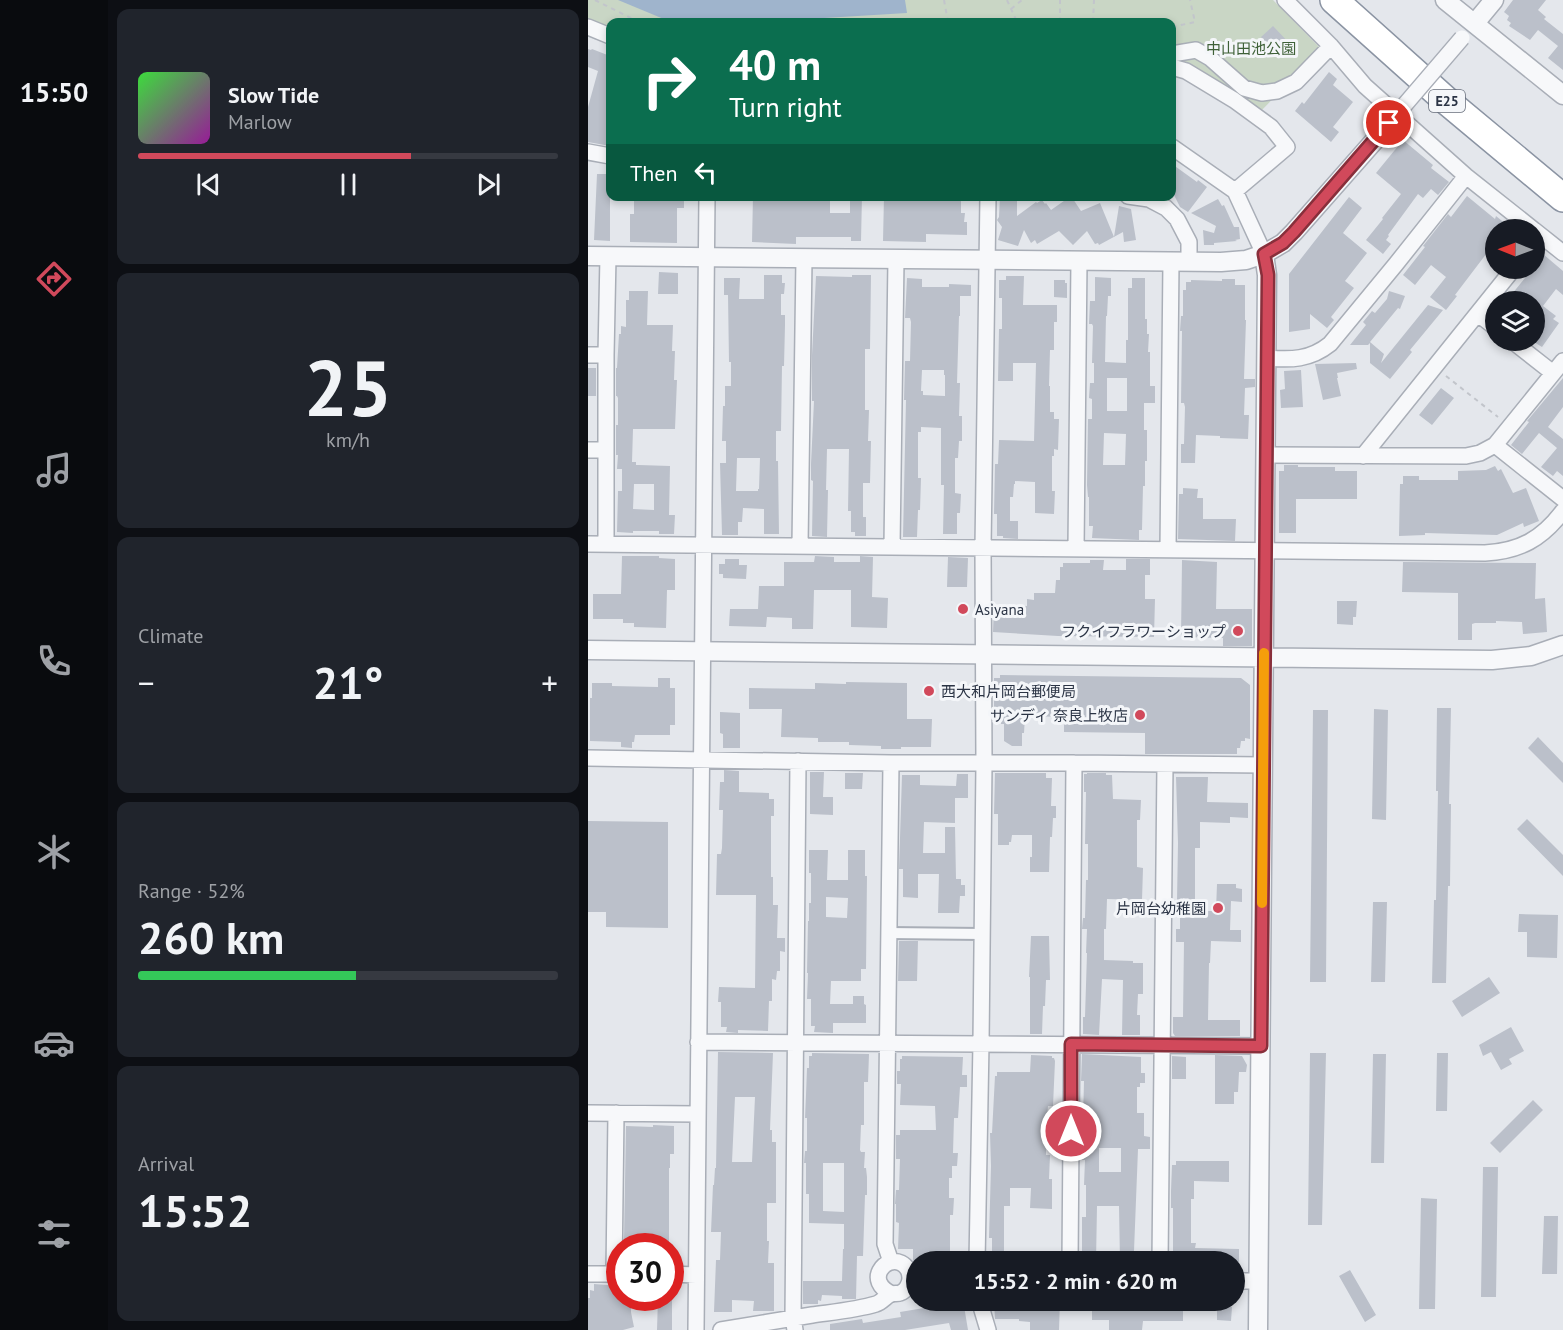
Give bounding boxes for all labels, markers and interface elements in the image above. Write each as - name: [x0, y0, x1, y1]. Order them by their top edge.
- text: 40 m: [729, 37, 821, 92]
- park label: 中山田池公園: [1206, 39, 1296, 58]
- icon: right: [630, 42, 708, 120]
- text: 15:50: [20, 75, 88, 109]
- text: Slow Tide: [228, 81, 319, 109]
- text: Turn right: [729, 90, 842, 124]
- road number: E25: [1429, 90, 1465, 112]
- pin: [1363, 97, 1414, 148]
- icon: arrive: [1372, 106, 1405, 139]
- text: Marlow: [228, 109, 292, 135]
- icon: left: [689, 156, 722, 189]
- text: Then: [630, 159, 677, 187]
- icon: previous: [192, 168, 225, 201]
- icon: pause: [332, 168, 365, 201]
- icon: next: [472, 168, 505, 201]
- north arrow: [1485, 219, 1545, 279]
- map controls: [1485, 219, 1545, 351]
- icon: directions: [33, 258, 75, 300]
- button: layers: [1485, 291, 1545, 351]
- text: 25: [304, 337, 392, 438]
- text: km/h: [326, 427, 370, 453]
- icon: music: [33, 449, 75, 491]
- place label: Asiyana: [975, 600, 1024, 619]
- marker: Asiyana: [956, 602, 970, 616]
- place label: フクイフラワーショップ: [1061, 622, 1226, 641]
- text: Climate: [138, 623, 204, 649]
- marker: フクイフラワーショップ: [1231, 624, 1245, 638]
- icon: phone: [33, 640, 75, 682]
- text: 21°: [313, 653, 383, 711]
- text: −: [138, 661, 155, 704]
- text: +: [541, 661, 558, 704]
- place label: 西大和片岡台郵便局: [941, 682, 1076, 701]
- marker: 西大和片岡台郵便局: [922, 684, 936, 698]
- place label: サンディ 奈良上牧店: [990, 706, 1128, 725]
- marker: サンディ 奈良上牧店: [1133, 708, 1147, 722]
- icon: climate: [33, 831, 75, 873]
- text: Range · 52%: [138, 878, 245, 904]
- place label: 片岡台幼稚園: [1116, 899, 1206, 918]
- marker: 片岡台幼稚園: [1211, 901, 1225, 915]
- text: 260 km: [138, 908, 284, 966]
- icon: car: [33, 1022, 75, 1064]
- position arrow: [1039, 1099, 1103, 1163]
- text: Arrival: [138, 1151, 194, 1177]
- text: 15:52: [138, 1181, 252, 1239]
- icon: filters: [33, 1213, 75, 1255]
- speed limit sign: 30: [606, 1233, 684, 1311]
- text: 15:52 · 2 min · 620 m: [974, 1267, 1177, 1295]

